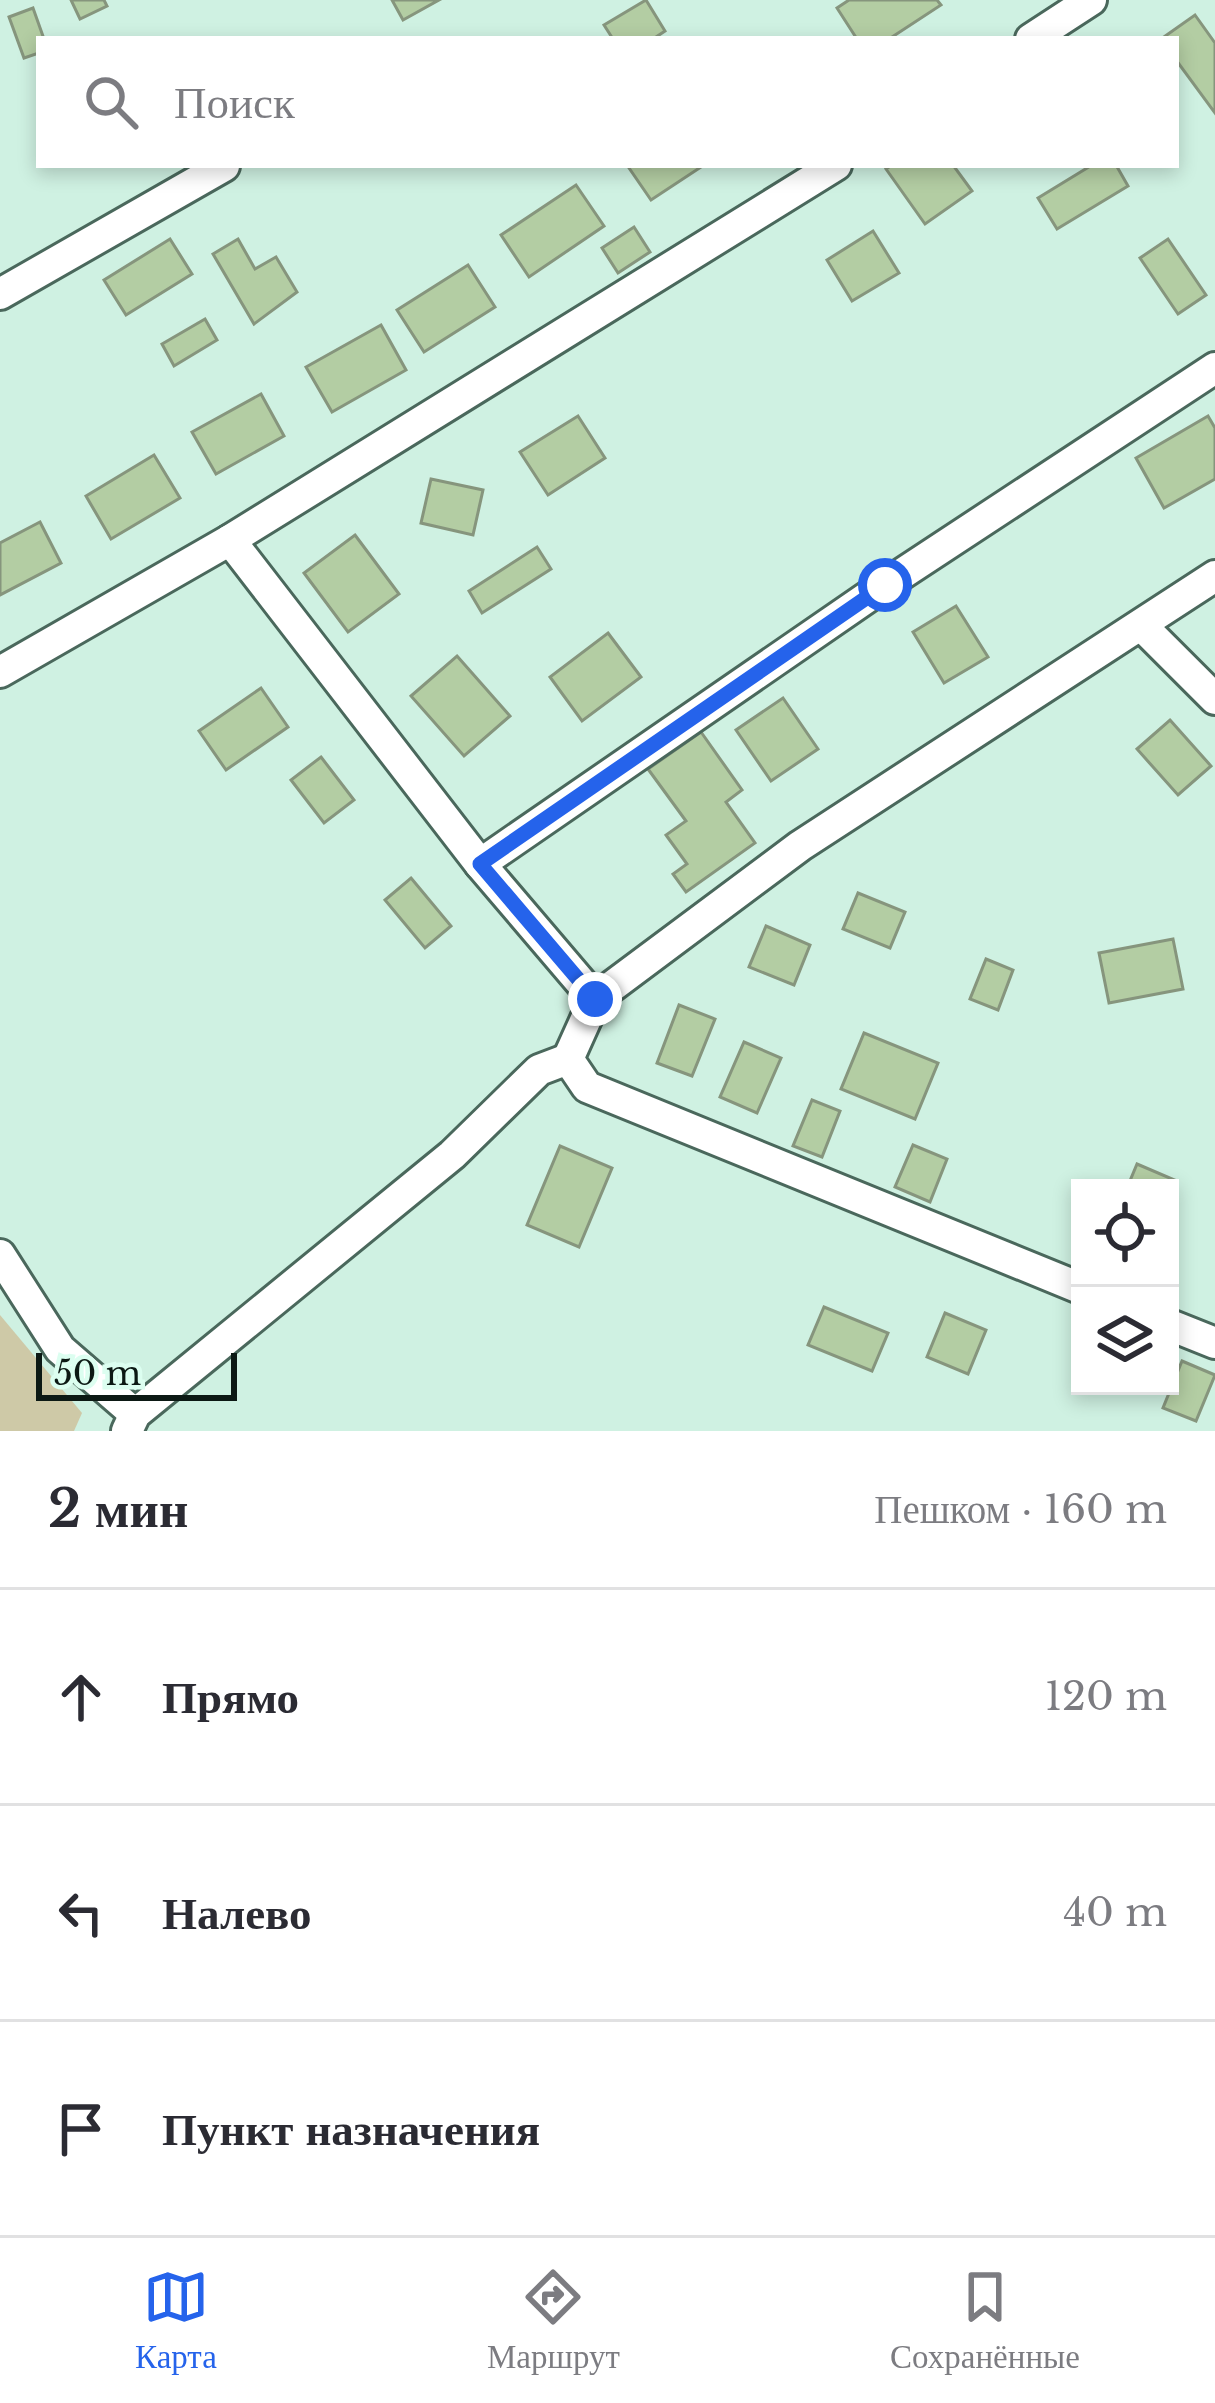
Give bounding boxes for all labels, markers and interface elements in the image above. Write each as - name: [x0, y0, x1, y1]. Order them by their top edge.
- search box: [36, 36, 1179, 168]
- icon: search: [78, 69, 144, 135]
- text: Поиск: [174, 74, 295, 130]
- route start: [858, 558, 912, 612]
- route end: [568, 972, 622, 1026]
- map controls: [1071, 1179, 1179, 1395]
- button: locate: [1071, 1179, 1179, 1287]
- button: layers: [1071, 1287, 1179, 1395]
- scale bar: [36, 1347, 237, 1400]
- text: 50 m: [54, 1353, 141, 1394]
- text: 2 мин: [48, 1478, 188, 1541]
- text: Пешком · 160 m: [874, 1485, 1167, 1534]
- icon: ahead: [48, 1664, 114, 1730]
- text: Прямо: [162, 1669, 299, 1725]
- text: 120 m: [1045, 1672, 1167, 1721]
- icon: left: [48, 1880, 114, 1946]
- text: Налево: [162, 1885, 312, 1941]
- text: 40 m: [1063, 1888, 1167, 1937]
- icon: arrive: [48, 2096, 114, 2162]
- text: Пункт назначения: [162, 2101, 540, 2157]
- tab: Карта: [135, 2264, 217, 2377]
- tab: Маршрут: [487, 2264, 620, 2377]
- tab: Сохранённые: [890, 2264, 1080, 2377]

